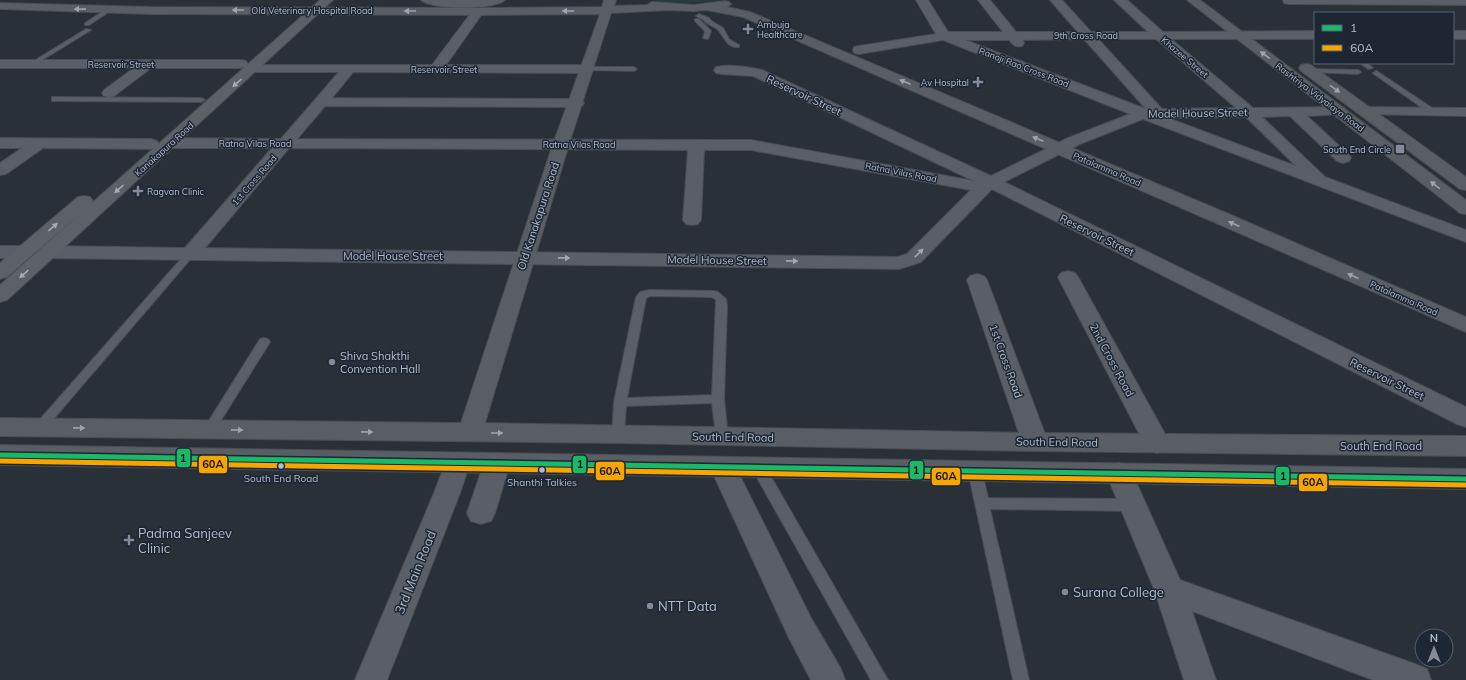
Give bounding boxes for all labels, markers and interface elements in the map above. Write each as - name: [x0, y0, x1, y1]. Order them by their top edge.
- street label: Old Veterinary Hospital Road: [251, 5, 373, 17]
- one-way arrow: [73, 6, 86, 12]
- one-way arrow: [231, 7, 244, 13]
- one-way arrow: [403, 8, 416, 14]
- one-way arrow: [561, 8, 574, 14]
- legend: [1314, 12, 1454, 64]
- place label: Ambuja Healthcare: [757, 19, 803, 40]
- text: 1: [1350, 20, 1357, 35]
- marker: Ambuja Healthcare: [742, 23, 754, 35]
- street label: 9th Cross Road: [1054, 30, 1118, 41]
- street label: Khazee Street: [1159, 34, 1211, 80]
- text: 60A: [1350, 40, 1373, 55]
- street label: Ranoji Rao Cross Road: [977, 45, 1071, 89]
- one-way arrow: [1259, 51, 1270, 60]
- street label: Reservoir Street: [88, 59, 154, 70]
- street label: Rashtriya Vidyalaya Road: [1273, 60, 1367, 135]
- street label: Reservoir Street: [411, 64, 477, 75]
- street label: Reservoir Street: [764, 72, 844, 119]
- marker: Av Hospital: [972, 76, 984, 88]
- place label: Av Hospital: [921, 77, 969, 88]
- one-way arrow: [232, 79, 242, 88]
- one-way arrow: [899, 79, 911, 85]
- one-way arrow: [1330, 85, 1340, 93]
- street label: Model House Street: [1148, 105, 1248, 121]
- street label: Kanakapura Road: [132, 120, 196, 178]
- one-way arrow: [1032, 136, 1043, 142]
- street label: Ratna Vilas Road: [219, 138, 291, 149]
- street label: Ratna Vilas Road: [543, 139, 615, 150]
- marker: South End Circle: [1394, 143, 1406, 155]
- place label: South End Circle: [1323, 144, 1391, 155]
- street label: Patalamma Road: [1071, 150, 1143, 188]
- street label: 1st Cross Road: [229, 153, 279, 207]
- street label: Old Kanakapura Road: [514, 160, 562, 272]
- street label: Ratna Vilas Road: [864, 160, 938, 184]
- one-way arrow: [1430, 181, 1440, 189]
- one-way arrow: [115, 184, 124, 193]
- marker: Ragvan Clinic: [132, 185, 144, 197]
- place label: Ragvan Clinic: [147, 186, 205, 197]
- street label: Reservoir Street: [1057, 211, 1137, 259]
- one-way arrow: [1228, 220, 1240, 226]
- one-way arrow: [48, 223, 58, 232]
- one-way arrow: [914, 248, 924, 258]
- street label: Model House Street: [343, 249, 443, 263]
- street label: Model House Street: [667, 252, 767, 268]
- one-way arrow: [558, 254, 570, 261]
- one-way arrow: [786, 258, 799, 264]
- one-way arrow: [19, 269, 29, 279]
- one-way arrow: [1348, 273, 1359, 279]
- street label: Patalamma Road: [1369, 278, 1439, 318]
- street label: 2nd Cross Road: [1087, 321, 1137, 399]
- street label: 1st Cross Road: [986, 322, 1026, 400]
- place label: Shiva Shakthi Convention Hall: [340, 349, 420, 376]
- street label: Reservoir Street: [1347, 355, 1427, 403]
- marker: Shiva Shakthi Convention Hall: [327, 357, 337, 367]
- one-way arrow: [73, 425, 86, 431]
- one-way arrow: [231, 427, 244, 433]
- one-way arrow: [361, 429, 374, 435]
- street label: South End Road: [692, 429, 774, 445]
- one-way arrow: [491, 430, 504, 436]
- street label: South End Road: [1016, 434, 1098, 450]
- street label: South End Road: [1340, 439, 1422, 453]
- line badge: 1: [176, 448, 191, 468]
- text: 1: [180, 451, 187, 465]
- line badge: 60A: [198, 455, 228, 474]
- line badge: 1: [572, 455, 587, 474]
- text: 60A: [202, 457, 224, 471]
- text: 1: [577, 457, 584, 471]
- line badge: 1: [909, 460, 924, 480]
- marker: South End Road: [276, 461, 286, 471]
- line badge: 60A: [595, 461, 625, 481]
- text: 1: [913, 463, 920, 477]
- text: 60A: [599, 464, 621, 478]
- marker: Shanthi Talkies: [537, 465, 547, 475]
- line badge: 1: [1275, 466, 1290, 486]
- line badge: 60A: [931, 467, 961, 486]
- text: 60A: [935, 469, 957, 483]
- text: 1: [1280, 469, 1287, 483]
- place label: South End Road: [244, 472, 318, 485]
- line badge: 60A: [1298, 473, 1328, 492]
- text: 60A: [1302, 475, 1324, 489]
- place label: Shanthi Talkies: [507, 476, 577, 489]
- place label: Padma Sanjeev Clinic: [138, 525, 232, 556]
- street label: 3rd Main Road: [391, 528, 439, 616]
- marker: Padma Sanjeev Clinic: [123, 534, 135, 546]
- place label: Surana College: [1073, 584, 1164, 600]
- marker: Surana College: [1060, 587, 1070, 597]
- place label: NTT Data: [658, 598, 717, 614]
- marker: NTT Data: [645, 601, 655, 611]
- north arrow: [1414, 628, 1454, 668]
- text: N: [1430, 631, 1438, 645]

